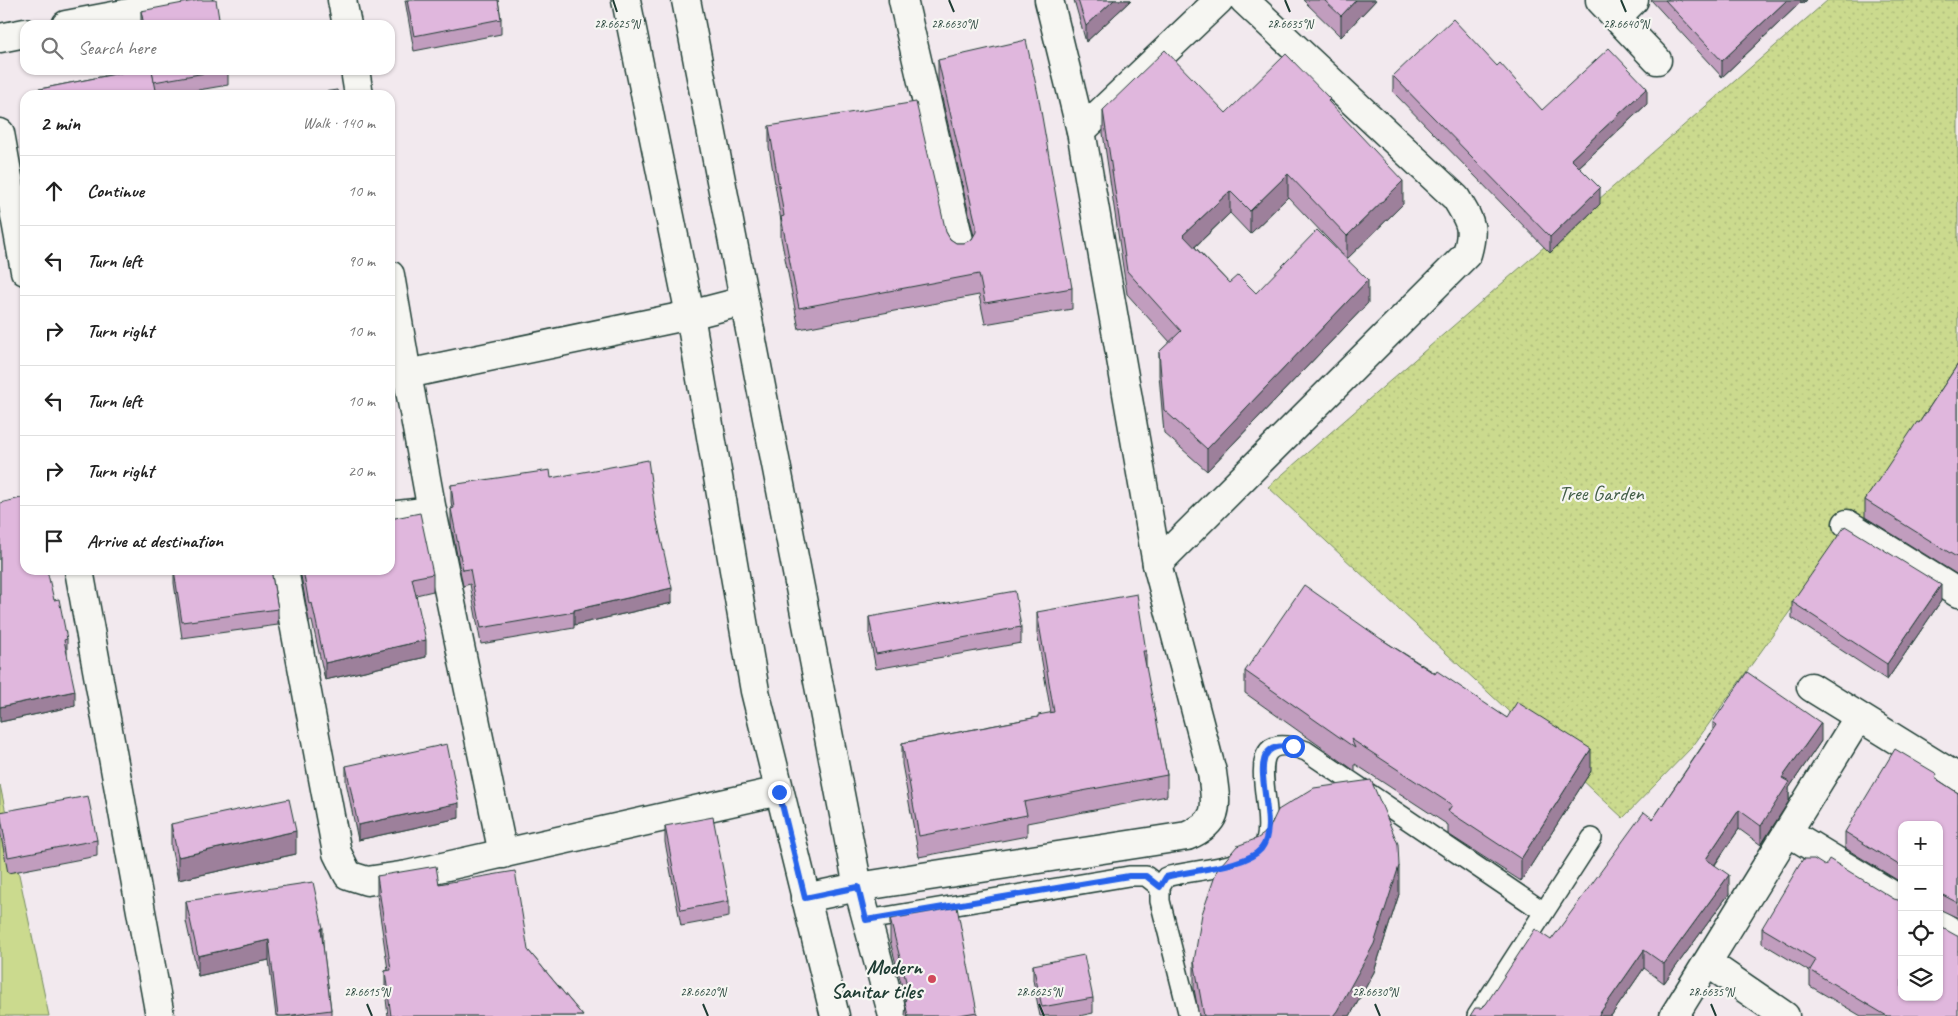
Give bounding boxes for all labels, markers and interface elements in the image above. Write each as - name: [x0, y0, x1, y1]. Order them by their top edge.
- text: 28.6625°N: [594, 16, 641, 32]
- text: 28.6630°N: [931, 16, 978, 32]
- text: 28.6635°N: [1267, 16, 1314, 32]
- text: 28.6640°N: [1603, 16, 1650, 32]
- search box: [20, 20, 395, 75]
- icon: search: [38, 34, 66, 62]
- text: Search here: [78, 36, 155, 60]
- text: 2 min: [40, 110, 80, 136]
- text: Walk · 140 m: [303, 113, 375, 133]
- icon: ahead: [40, 177, 68, 205]
- text: Continue: [87, 179, 144, 203]
- text: 10 m: [348, 181, 375, 201]
- icon: left: [40, 247, 68, 275]
- text: Turn left: [87, 249, 142, 273]
- text: 90 m: [348, 251, 375, 271]
- icon: right: [40, 317, 68, 345]
- text: Turn right: [87, 319, 154, 343]
- text: 10 m: [348, 321, 375, 341]
- icon: left: [40, 387, 68, 415]
- text: Turn left: [87, 389, 142, 413]
- text: 10 m: [348, 391, 375, 411]
- icon: right: [40, 457, 68, 485]
- text: Turn right: [87, 459, 154, 483]
- text: 20 m: [348, 461, 375, 481]
- park label: Tree Garden: [1558, 480, 1644, 506]
- icon: arrive: [40, 527, 68, 555]
- text: Arrive at destination: [87, 529, 223, 553]
- route start: [1282, 735, 1305, 758]
- route end: [768, 781, 791, 804]
- map controls: [1898, 821, 1943, 1001]
- button: +: [1898, 821, 1943, 866]
- button: −: [1898, 866, 1943, 911]
- button: locate: [1898, 911, 1943, 956]
- place label: Modern Sanitar tiles: [831, 954, 925, 1004]
- button: layers: [1898, 956, 1943, 1001]
- marker: Modern Sanitar tiles: [926, 973, 938, 985]
- text: 28.6615°N: [344, 984, 391, 1000]
- text: 28.6620°N: [680, 984, 727, 1000]
- text: 28.6625°N: [1016, 984, 1063, 1000]
- text: 28.6630°N: [1352, 984, 1399, 1000]
- text: 28.6635°N: [1688, 984, 1735, 1000]

